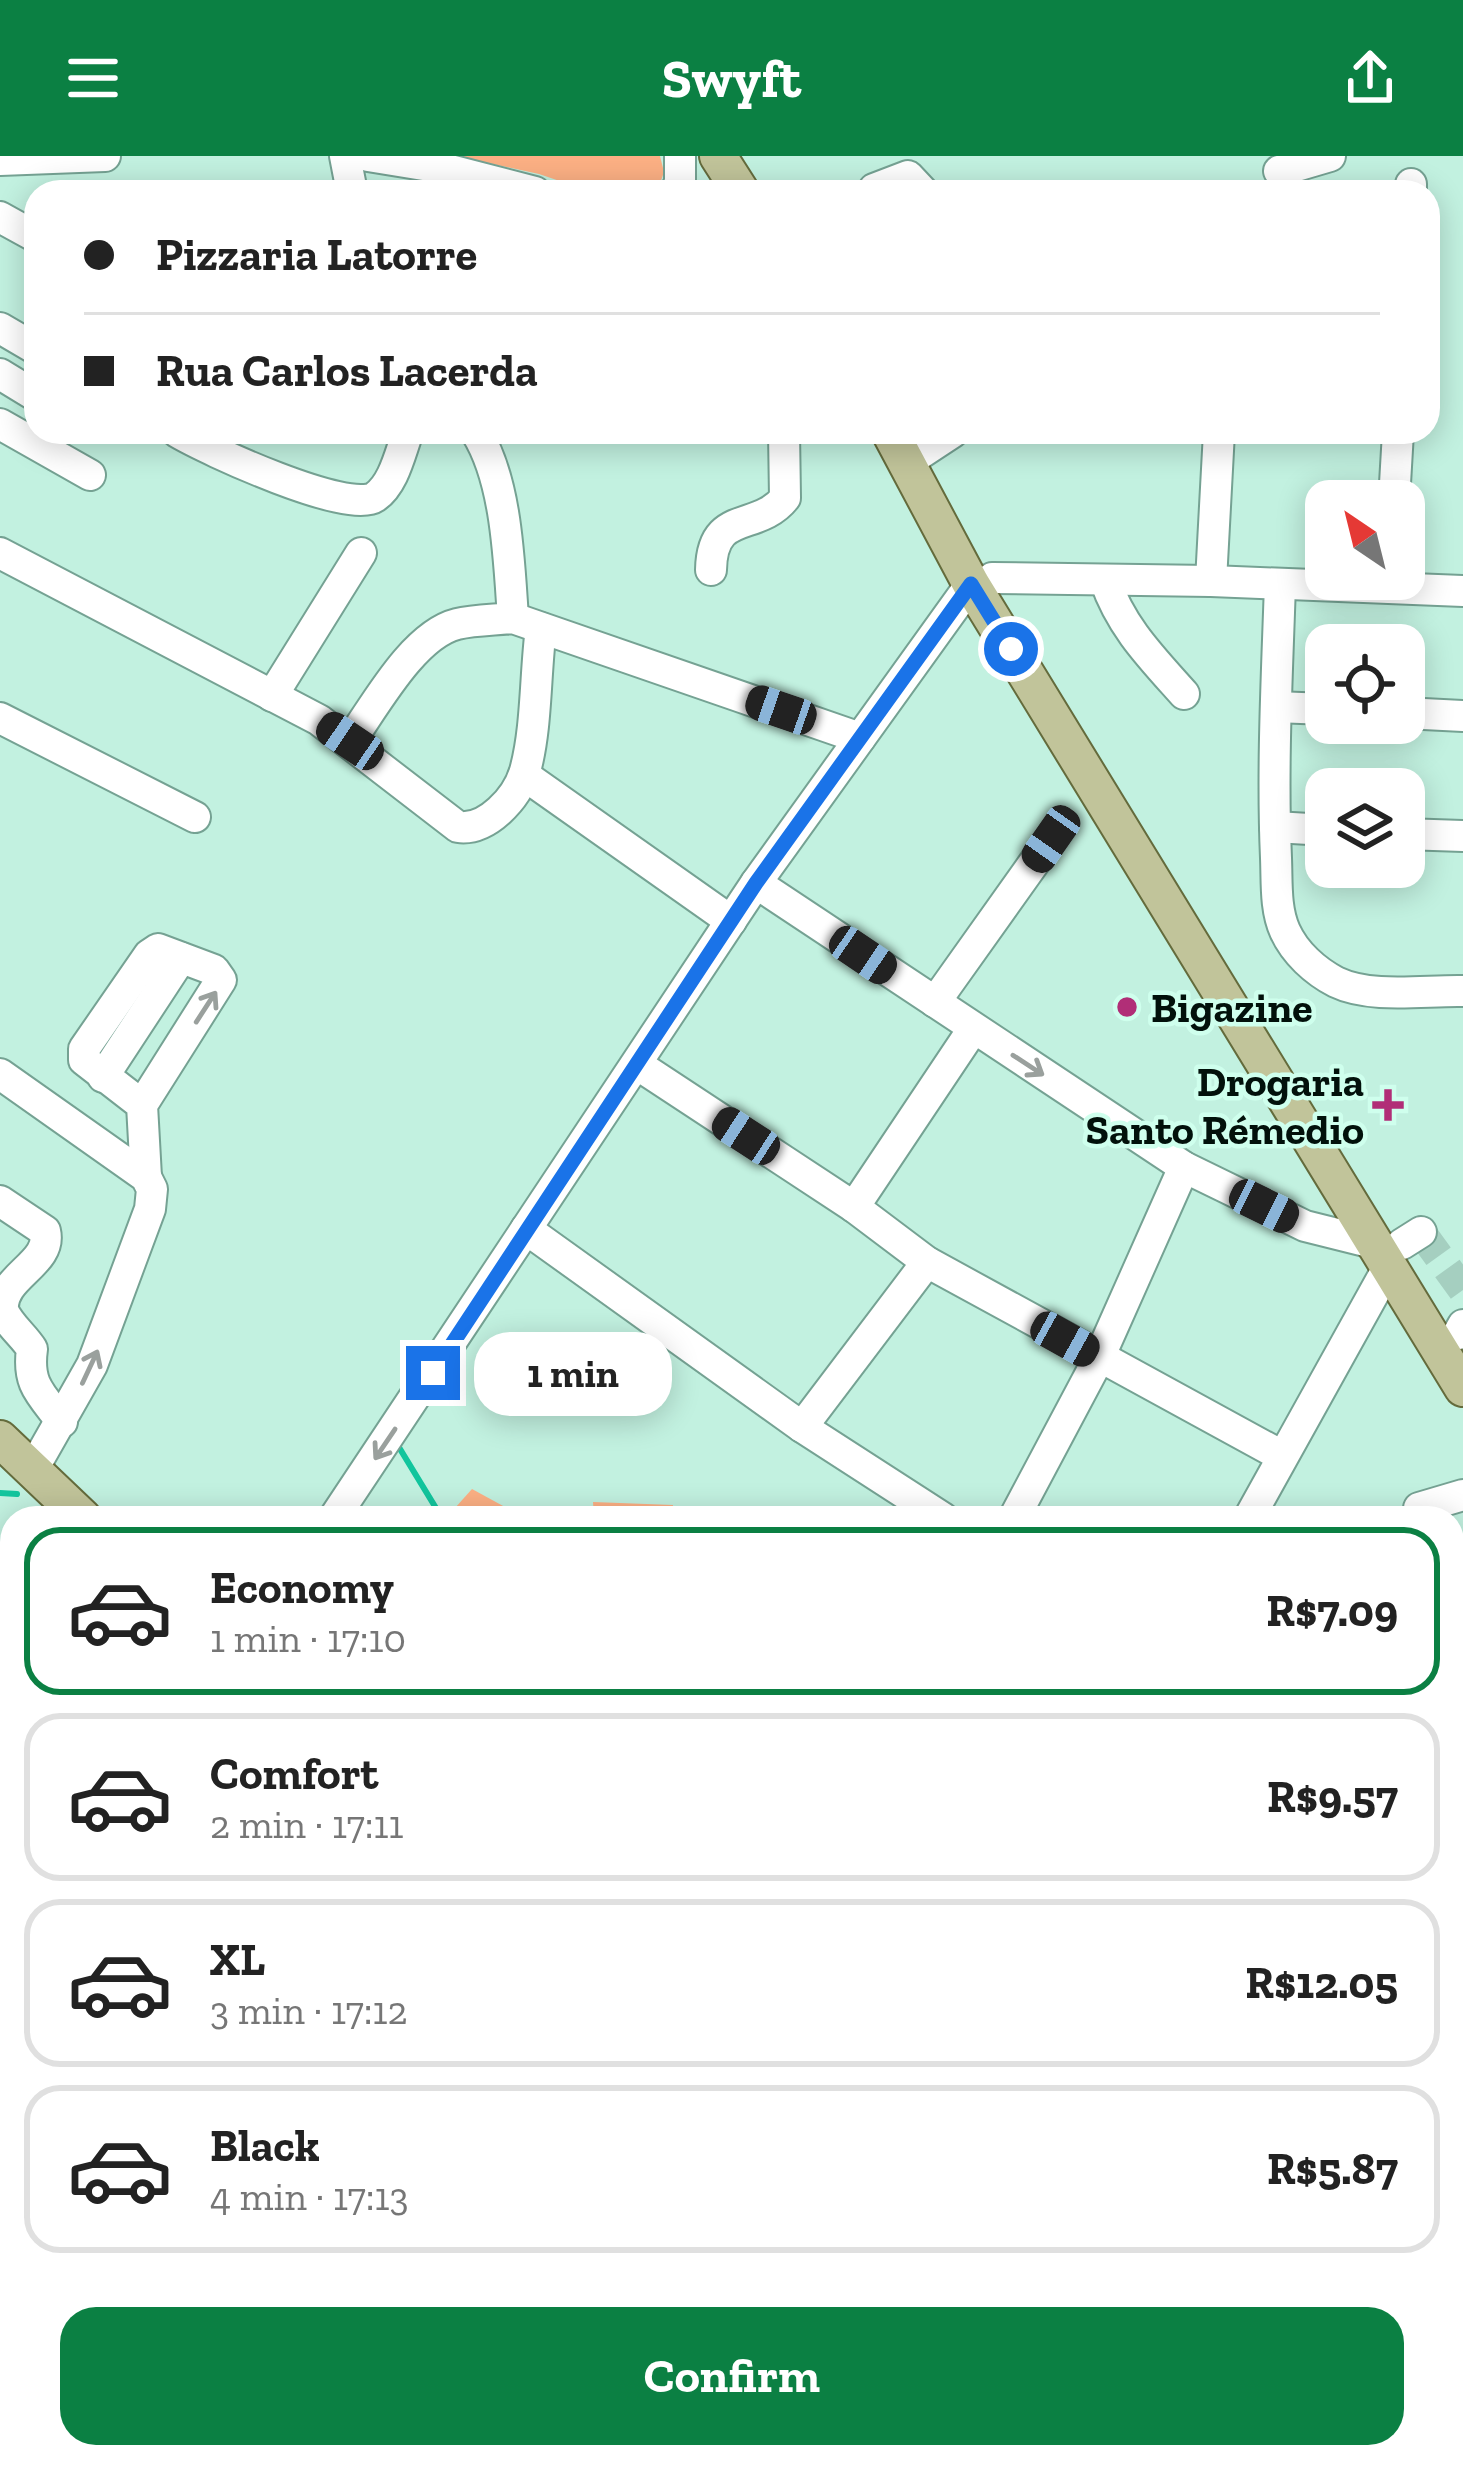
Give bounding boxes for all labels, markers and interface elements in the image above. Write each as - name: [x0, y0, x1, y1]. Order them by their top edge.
- icon: menu: [60, 45, 126, 111]
- icon: share: [1337, 45, 1403, 111]
- text: Swyft: [662, 46, 801, 111]
- text: Pizzaria Latorre: [156, 228, 477, 282]
- text: Rua Carlos Lacerda: [156, 344, 538, 398]
- north arrow: [1305, 480, 1425, 600]
- map controls: [1305, 480, 1425, 888]
- route start: [984, 622, 1038, 676]
- button: locate: [1305, 624, 1425, 744]
- car: [741, 681, 821, 739]
- car: [310, 706, 390, 776]
- button: layers: [1305, 768, 1425, 888]
- car: [1016, 799, 1086, 879]
- car: [823, 920, 903, 990]
- place label: Bigazine: [1151, 982, 1313, 1033]
- one-way arrow: [194, 991, 219, 1025]
- marker: Bigazine: [1114, 994, 1140, 1020]
- one-way arrow: [1010, 1053, 1044, 1078]
- place label: Drogaria Santo Rémedio: [1086, 1056, 1364, 1155]
- marker: Drogaria Santo Rémedio: [1375, 1092, 1401, 1118]
- car: [706, 1101, 786, 1171]
- car: [1224, 1174, 1304, 1238]
- car: [1025, 1306, 1105, 1372]
- callout: 1 min: [475, 1331, 673, 1415]
- route end: [406, 1346, 460, 1400]
- one-way arrow: [80, 1350, 102, 1386]
- text: 1 min: [527, 1350, 619, 1397]
- one-way arrow: [373, 1427, 398, 1461]
- icon: car: [66, 1557, 174, 1665]
- text: Economy: [210, 1561, 394, 1615]
- text: R$7.09: [1266, 1584, 1398, 1638]
- text: 1 min · 17:10: [210, 1615, 406, 1662]
- icon: car: [66, 1743, 174, 1851]
- text: Comfort: [210, 1747, 378, 1801]
- text: R$9.57: [1267, 1770, 1398, 1824]
- text: 2 min · 17:11: [210, 1801, 404, 1848]
- icon: car: [66, 1929, 174, 2037]
- text: XL: [210, 1933, 265, 1987]
- text: R$12.05: [1245, 1956, 1398, 2010]
- text: 3 min · 17:12: [210, 1987, 408, 2034]
- icon: car: [66, 2115, 174, 2223]
- text: Black: [210, 2119, 320, 2173]
- text: R$5.87: [1267, 2142, 1398, 2196]
- text: 4 min · 17:13: [210, 2173, 409, 2220]
- button: Confirm: [60, 2307, 1404, 2445]

